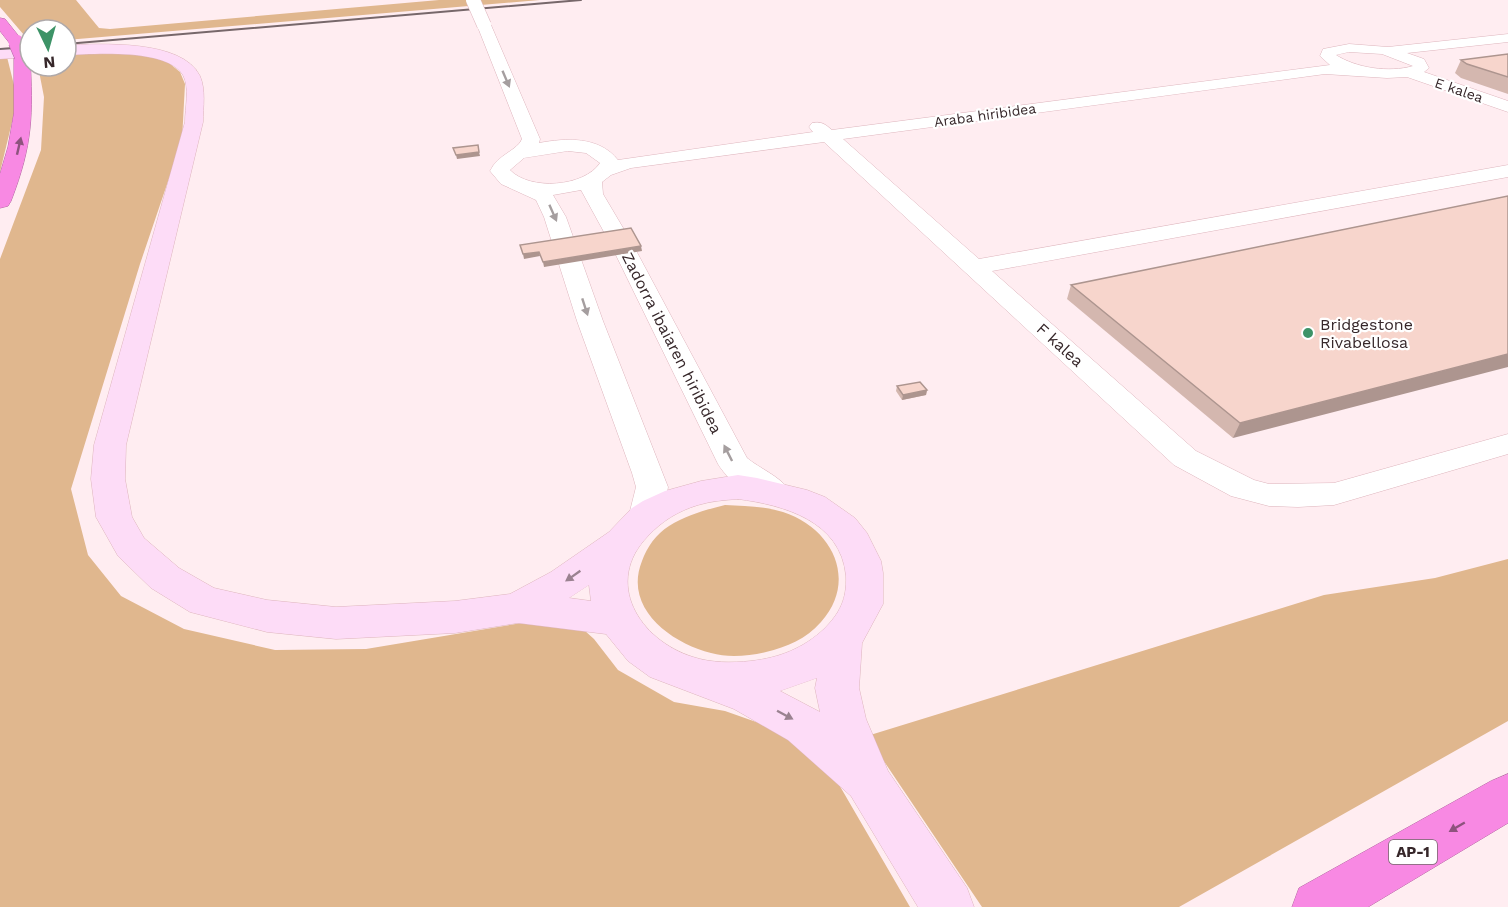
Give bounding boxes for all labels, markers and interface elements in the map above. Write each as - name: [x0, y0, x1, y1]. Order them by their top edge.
- north arrow: [18, 18, 78, 78]
- text: N: [43, 52, 56, 72]
- one-way arrow: [501, 70, 511, 88]
- street label: E kalea: [1433, 74, 1485, 106]
- street label: Araba hiribidea: [933, 100, 1037, 130]
- one-way arrow: [15, 137, 25, 155]
- one-way arrow: [548, 205, 558, 223]
- street label: Zadorra ibaiaren hiribidea: [618, 249, 726, 437]
- one-way arrow: [581, 298, 591, 316]
- place label: Bridgestone Rivabellosa: [1320, 315, 1413, 352]
- street label: F kalea: [1033, 319, 1087, 371]
- marker: Bridgestone Rivabellosa: [1301, 326, 1315, 340]
- one-way arrow: [723, 444, 733, 461]
- one-way arrow: [565, 570, 581, 582]
- one-way arrow: [776, 710, 793, 720]
- one-way arrow: [1449, 821, 1465, 832]
- road number: AP-1: [1389, 840, 1437, 864]

